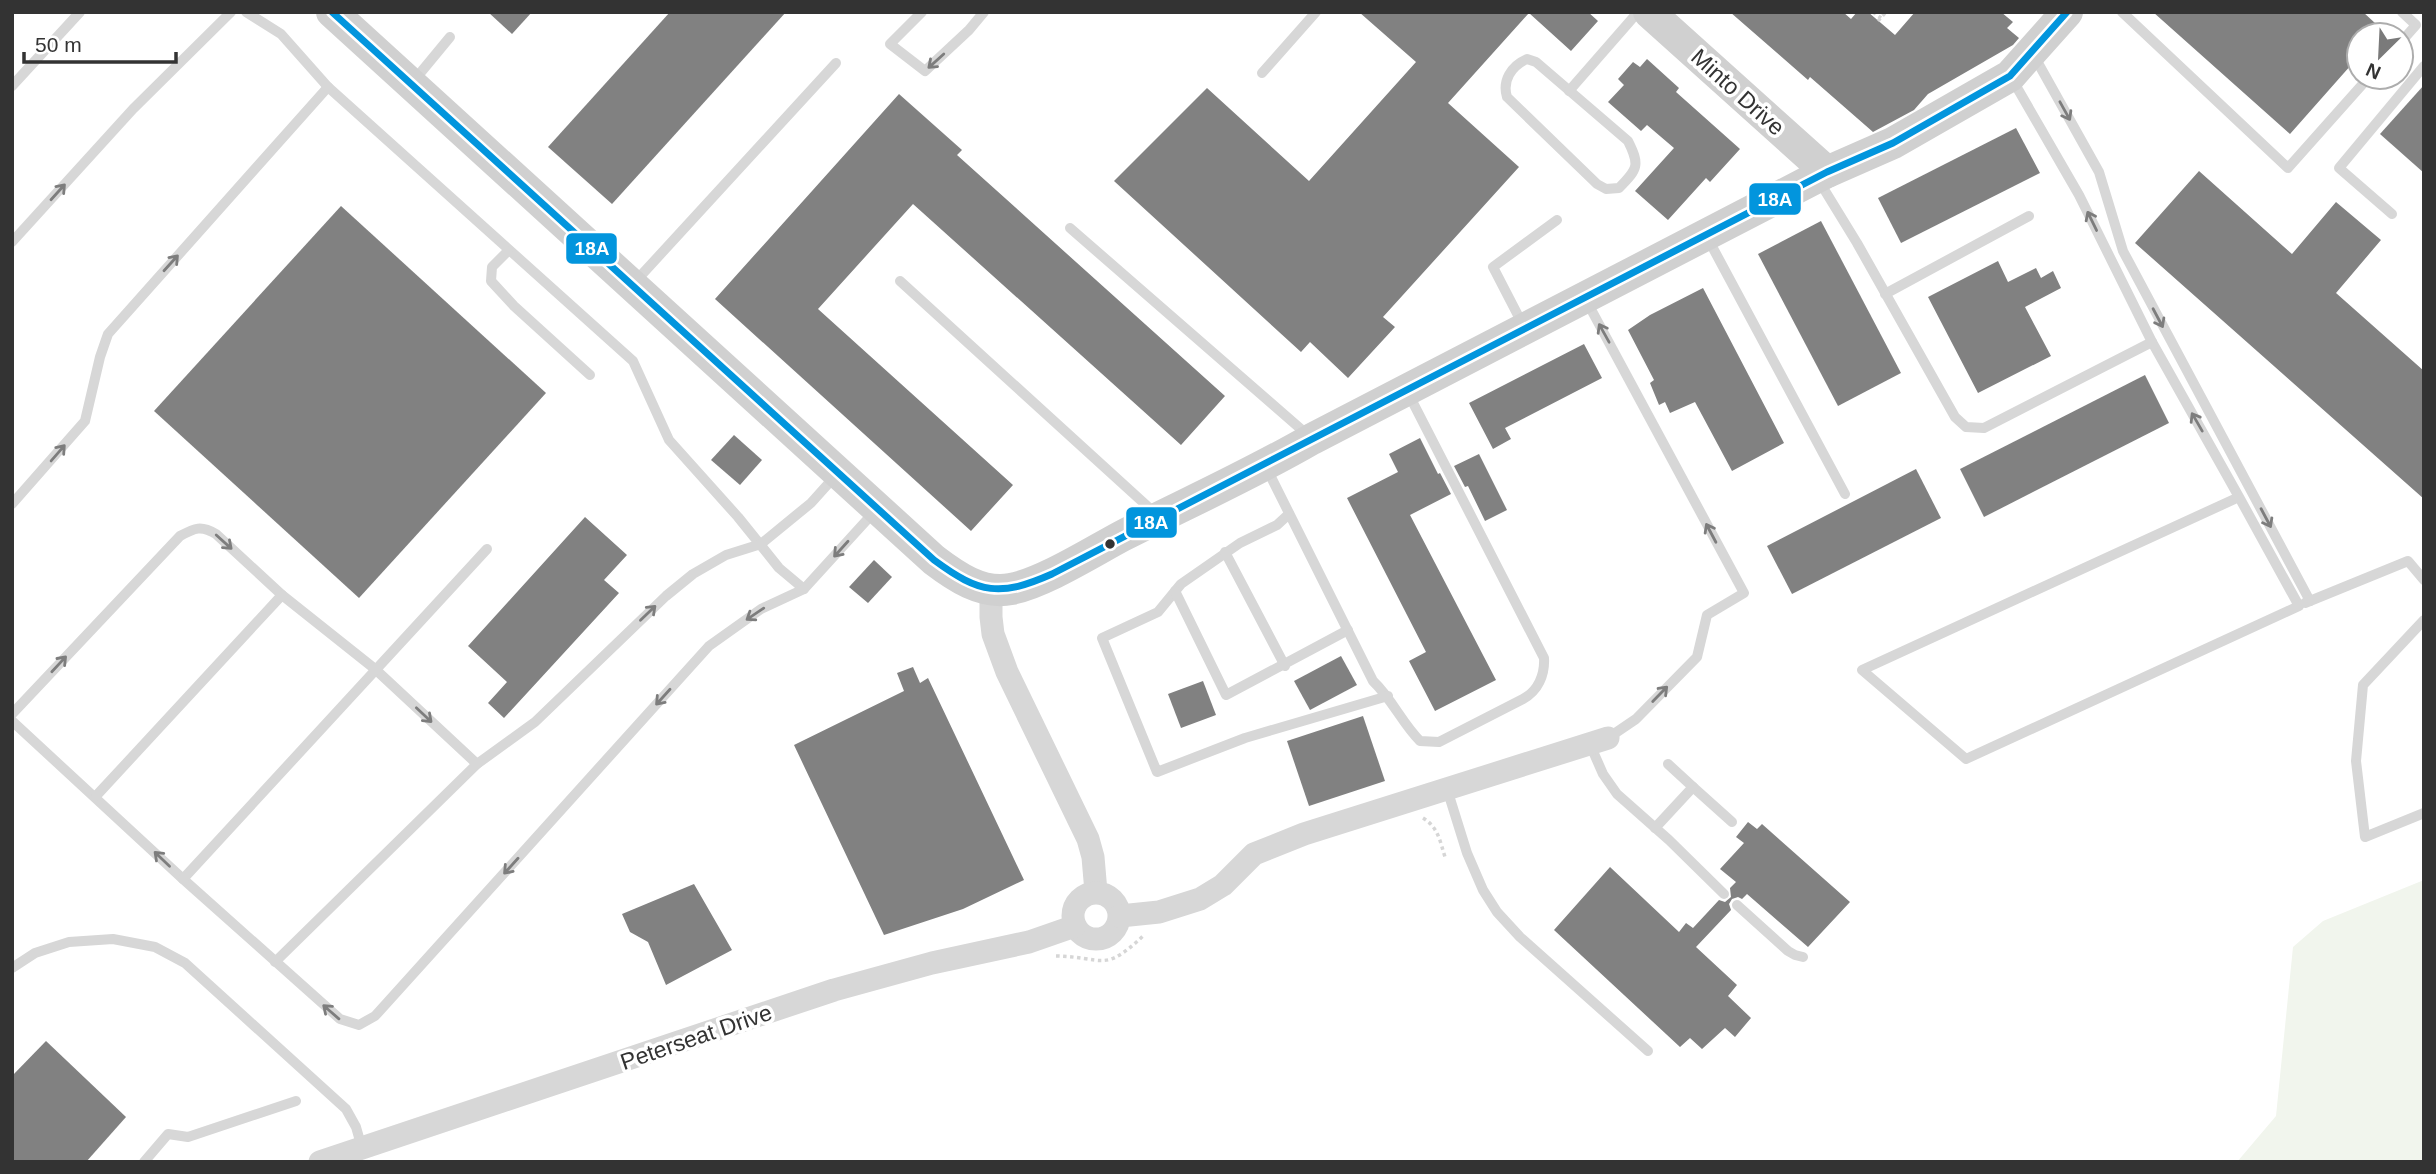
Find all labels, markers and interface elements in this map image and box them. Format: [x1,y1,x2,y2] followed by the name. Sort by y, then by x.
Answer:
[24,21,177,65] scale bar
[2345,21,2415,91] north arrow
[35,33,82,56] text: 50 m
[1686,43,1790,141] street label: Minto Drive
[927,53,945,69] one-way arrow
[2363,59,2384,83] text: N
[2058,101,2072,121] one-way arrow
[1748,182,1802,216] line badge: 18A
[50,183,66,201] one-way arrow
[1758,189,1793,210] text: 18A
[2084,211,2098,231] one-way arrow
[565,232,618,265] line badge: 18A
[575,238,610,259] text: 18A
[163,255,180,272] one-way arrow
[2152,307,2166,327] one-way arrow
[1597,323,1611,343] one-way arrow
[2190,412,2203,433] one-way arrow
[50,444,66,462] one-way arrow
[1125,506,1178,539] line badge: 18A
[2259,508,2273,528] one-way arrow
[1134,512,1169,533] text: 18A
[1704,523,1718,544] one-way arrow
[215,534,233,550] one-way arrow
[1103,537,1117,551] unlabelled marker
[832,540,849,557] one-way arrow
[640,604,657,621] one-way arrow
[745,607,765,621] one-way arrow
[51,655,67,673] one-way arrow
[1651,686,1668,703] one-way arrow
[655,688,671,706] one-way arrow
[415,707,432,724] one-way arrow
[154,851,171,868] one-way arrow
[502,857,519,874] one-way arrow
[617,999,775,1075] street label: Peterseat Drive
[323,1003,340,1020] one-way arrow

